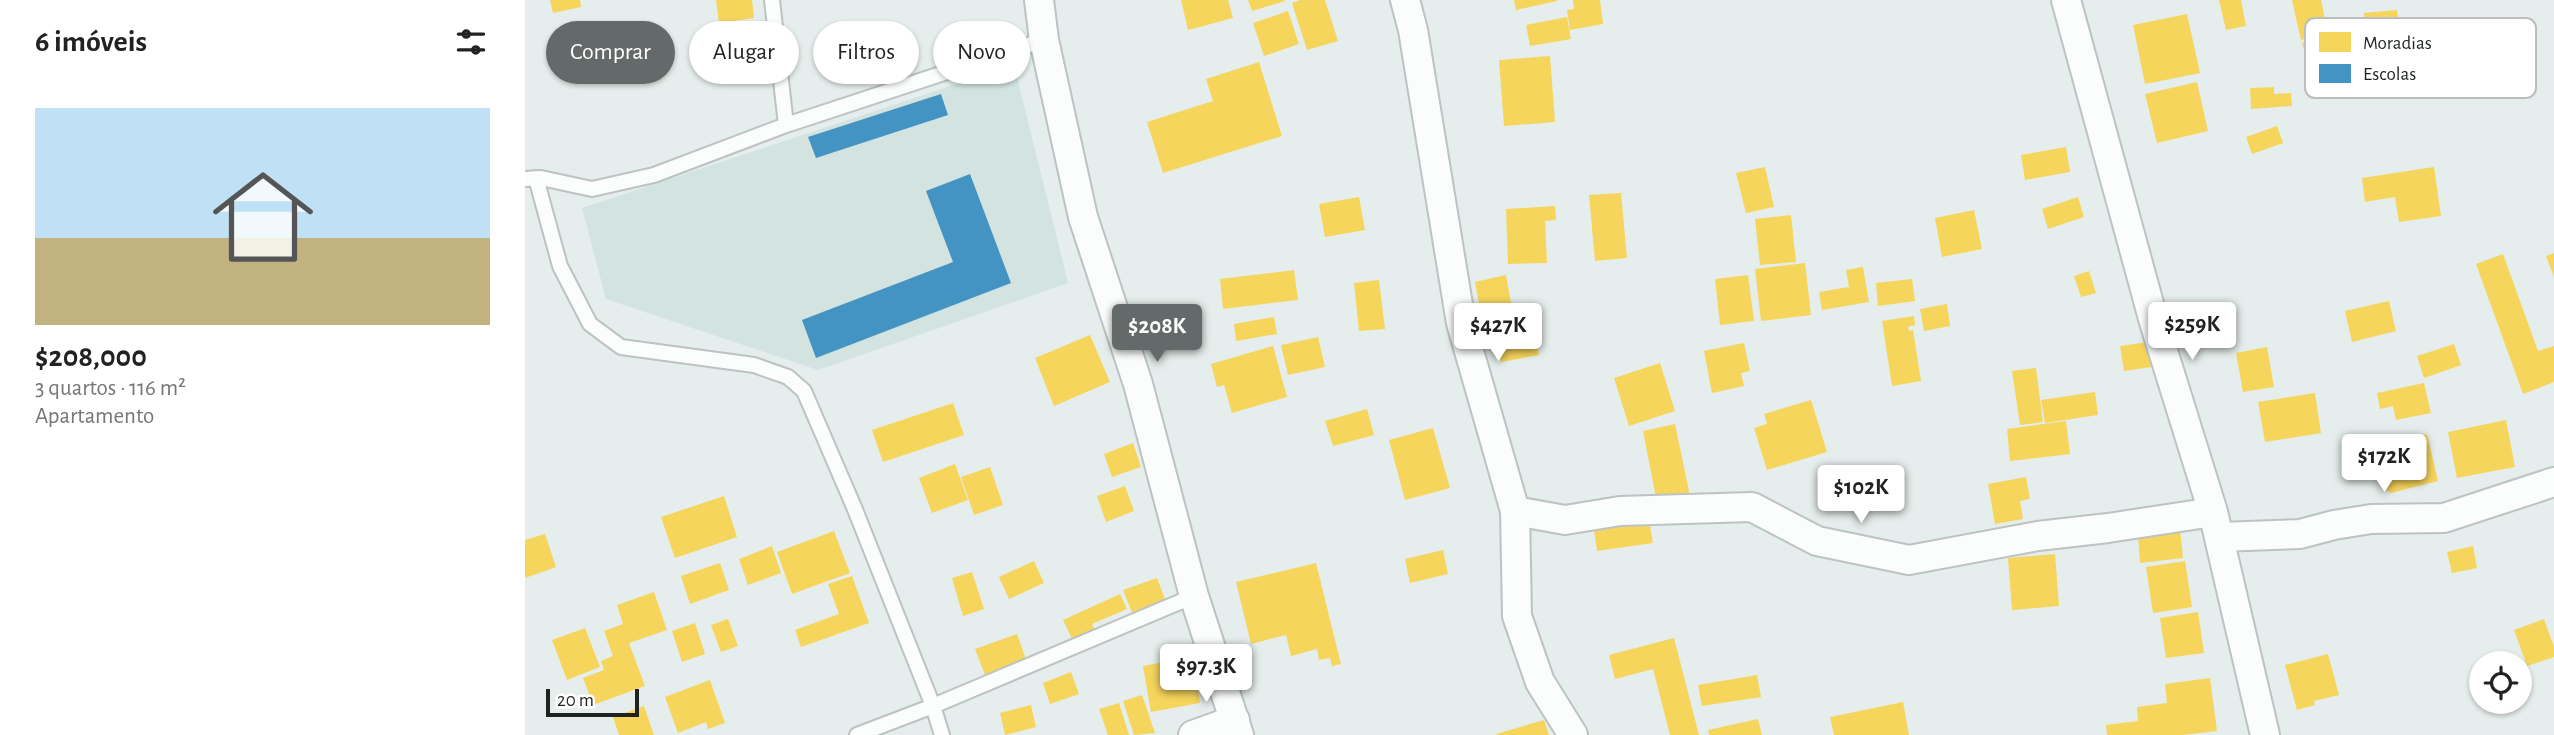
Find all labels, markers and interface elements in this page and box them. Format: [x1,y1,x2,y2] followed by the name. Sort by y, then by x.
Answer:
[2305,18,2536,98] legend
[546,21,675,84] chip: Comprar
[689,21,799,84] chip: Alugar
[813,21,919,84] chip: Filtros
[933,21,1030,84] chip: Novo
[452,23,490,61] icon: filters
[35,27,147,57] text: 6 imóveis
[2363,34,2432,53] text: Moradias
[2363,65,2416,84] text: Escolas
[200,154,326,280] icon: home
[2143,302,2241,362] pin: $259K
[1108,304,1206,364] pin: $208K
[1449,304,1547,363] pin: $427K
[2164,313,2220,336] text: $259K
[1470,314,1526,337] text: $427K
[1128,315,1186,338] text: $208K
[35,342,147,372] text: $208,000
[35,377,186,400] text: 3 quartos · 116 m²
[35,405,154,428] text: Apartamento
[2335,434,2433,494] pin: $172K
[2358,445,2410,468] text: $172K
[1812,466,1910,525] pin: $102K
[1834,476,1888,499] text: $102K
[1149,644,1263,704] pin: $97.3K
[2469,651,2532,714] map controls
[2469,651,2532,714] button: locate
[1176,655,1236,678] text: $97.3K
[546,686,639,718] scale bar
[557,691,594,710] text: 20 m

